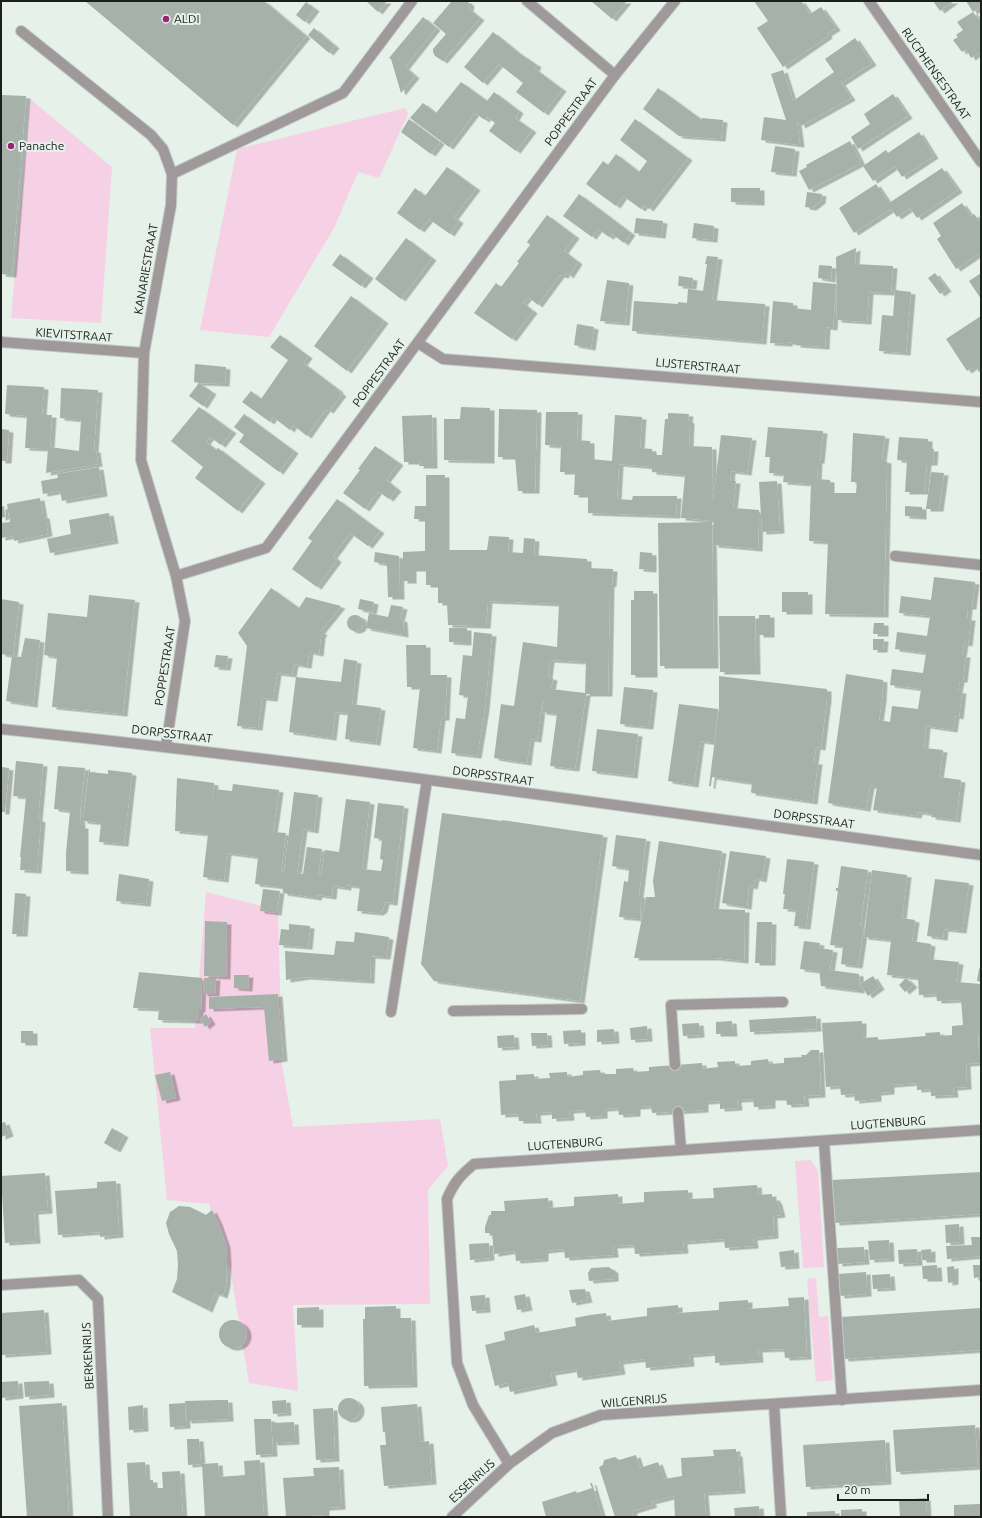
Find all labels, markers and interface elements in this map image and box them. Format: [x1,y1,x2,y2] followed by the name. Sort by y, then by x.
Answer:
[174,12,199,25] place label: ALDI
[161,14,171,24] marker: ALDI
[900,25,973,123] street label: RUCPHENSESTRAAT
[542,75,600,148] street label: POPPESTRAAT
[19,139,64,152] place label: Panache
[6,141,16,151] marker: Panache
[131,222,160,315] street label: KANARIESTRAAT
[35,325,113,344] street label: KIEVITSTRAAT
[350,336,408,409] street label: POPPESTRAAT
[655,355,741,376] street label: LIJSTERSTRAAT
[152,625,177,707] street label: POPPESTRAAT
[131,722,214,745] street label: DORPSSTRAAT
[452,763,535,788] street label: DORPSSTRAAT
[773,806,856,831] street label: DORPSSTRAAT
[850,1113,926,1132] street label: LUGTENBURG
[527,1134,603,1153] street label: LUGTENBURG
[79,1322,96,1390] street label: BERKENRIJS
[601,1391,667,1410] street label: WILGENRIJS
[446,1456,497,1505] street label: ESSENRIJS
[838,1476,928,1502] scale bar
[844,1483,871,1496] text: 20 m

